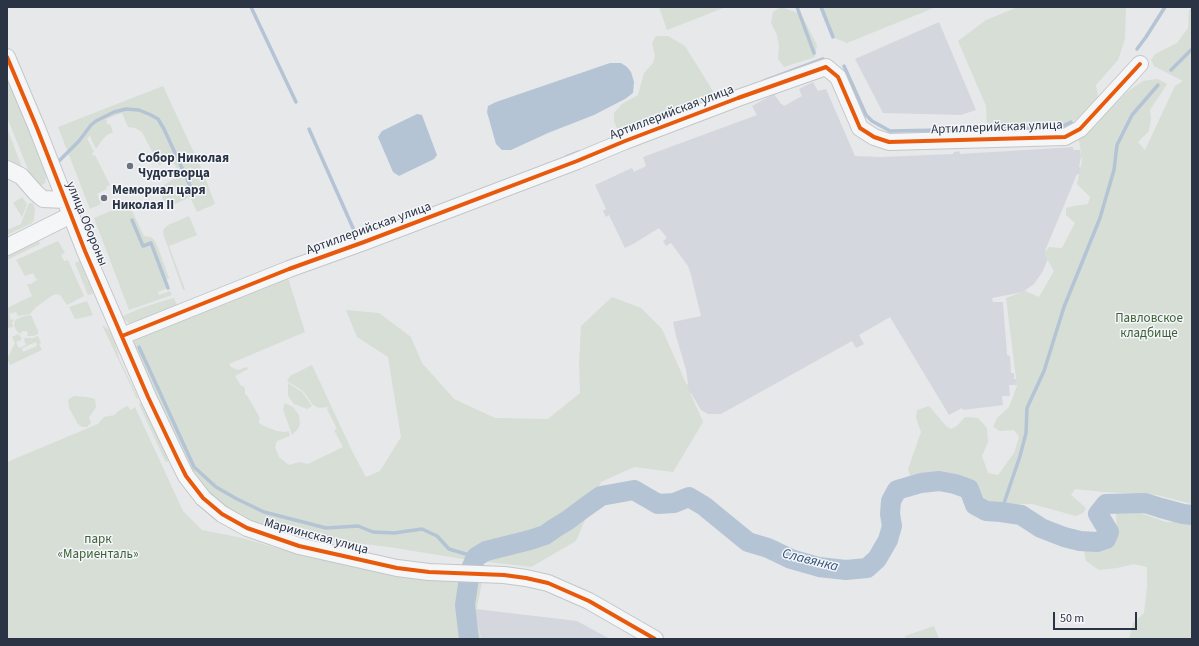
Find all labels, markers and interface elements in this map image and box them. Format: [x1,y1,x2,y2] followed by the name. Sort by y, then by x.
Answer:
[608,82,736,144] street label: Артиллерийская улица
[931,118,1063,138] street label: Артиллерийская улица
[138,151,229,182] place label: Собор Николая Чудотворца
[125,161,135,171] marker: Собор Николая Чудотворца
[62,179,110,269] street label: улица Обороны
[112,183,205,214] place label: Мемориал царя Николая II
[99,193,109,203] marker: Мемориал царя Николая II
[304,199,434,259] street label: Артиллерийская улица
[1115,311,1183,342] park label: Павловское кладбище
[262,516,370,558] street label: Мариинская улица
[57,532,139,563] park label: парк «Мариенталь»
[780,546,840,576] water label: Славянка
[1055,604,1139,630] scale bar
[1060,610,1084,627] text: 50 m

